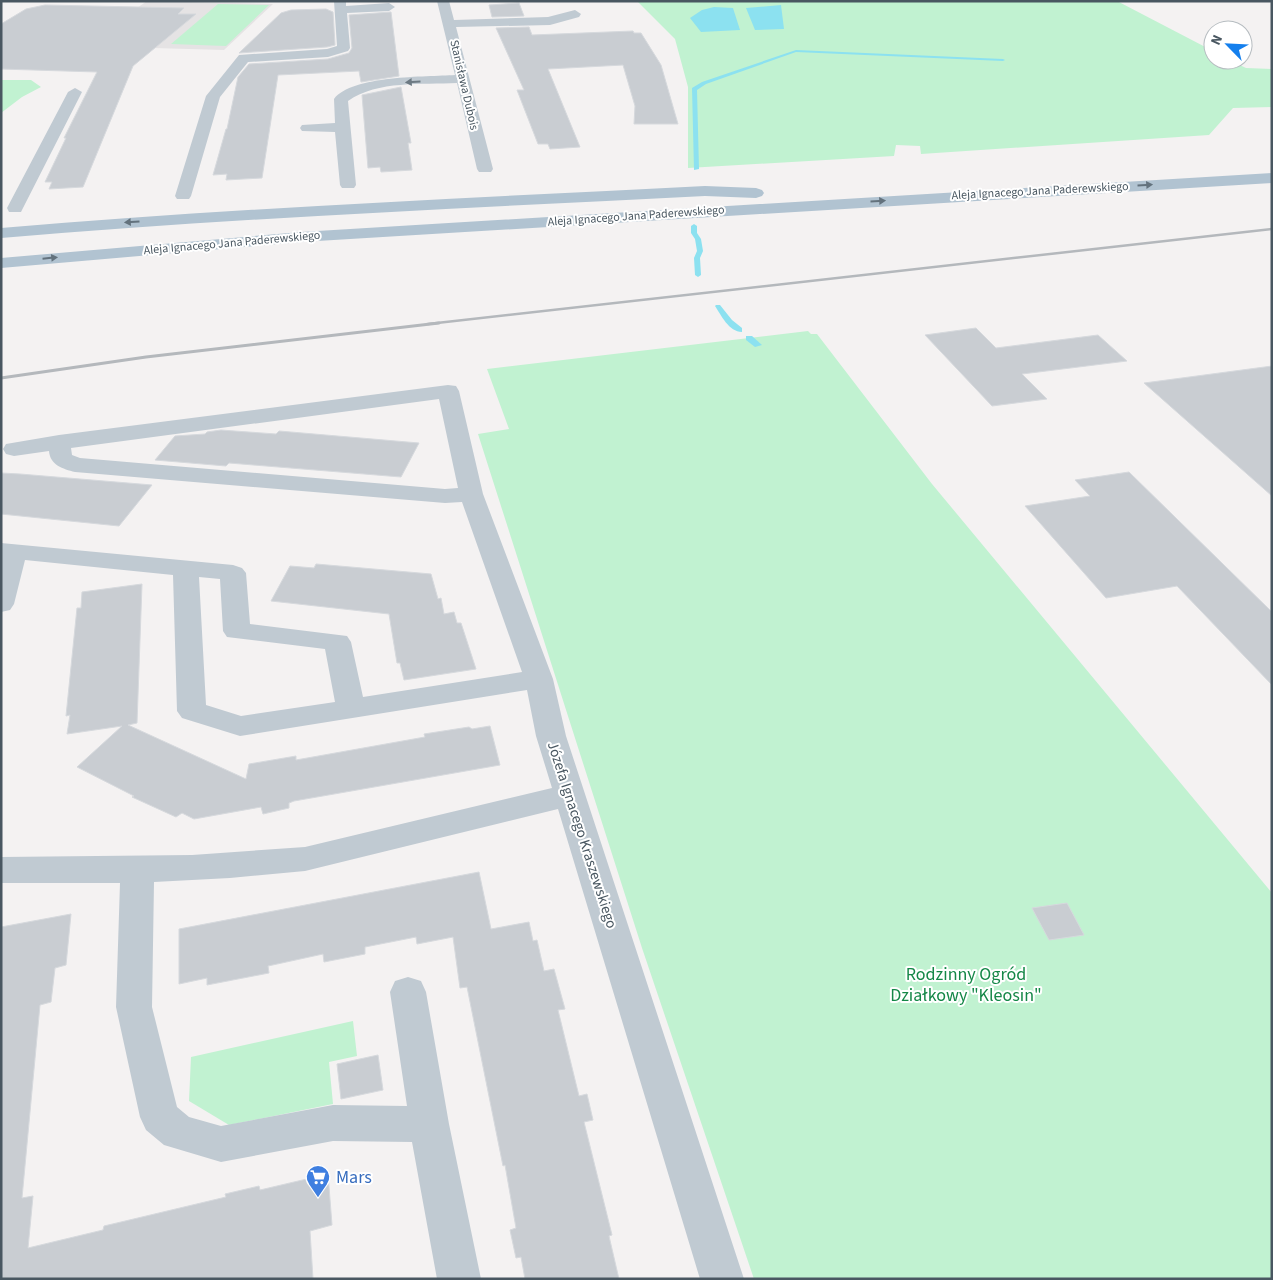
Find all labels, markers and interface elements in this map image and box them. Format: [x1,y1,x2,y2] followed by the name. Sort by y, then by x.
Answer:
[1203,20,1253,70] north arrow
[1206,32,1228,48] text: N
[445,38,483,132] street label: Stanisława Dubois
[405,79,421,87] one-way arrow
[951,178,1129,204] street label: Aleja Ignacego Jana Paderewskiego
[1138,180,1154,188] one-way arrow
[871,196,887,204] one-way arrow
[547,201,725,231] street label: Aleja Ignacego Jana Paderewskiego
[124,219,140,227] one-way arrow
[143,227,321,259] street label: Aleja Ignacego Jana Paderewskiego
[42,254,58,262] one-way arrow
[542,739,622,931] street label: Józefa Ignacego Kraszewskiego
[890,962,1042,1008] park label: Rodzinny Ogród Działkowy "Kleosin"
[305,1164,331,1198] supermarket icon: Mars
[336,1165,372,1190] place label: Mars

